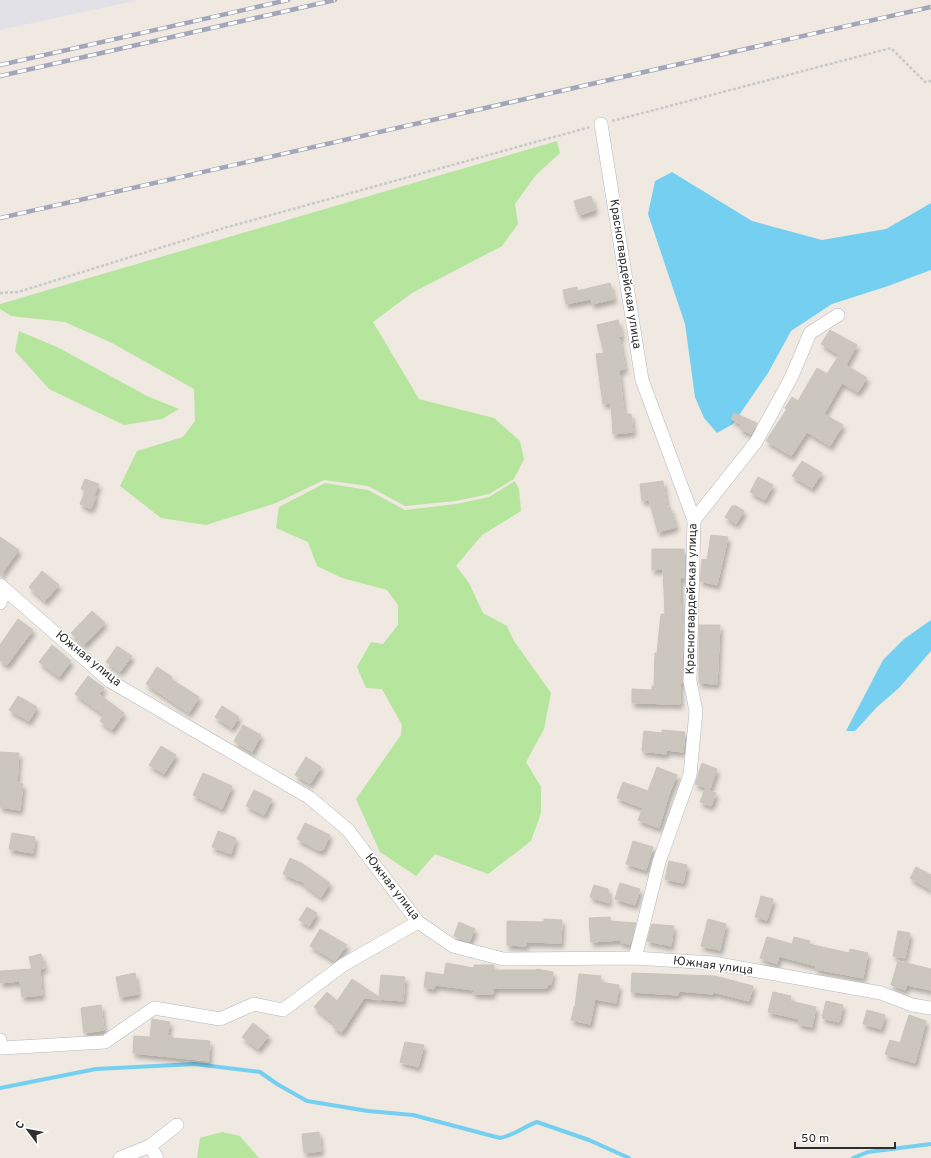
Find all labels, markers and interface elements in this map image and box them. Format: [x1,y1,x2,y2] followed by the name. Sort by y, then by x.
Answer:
[605,198,645,350] street label: Красногвардейская улица
[683,523,701,675] street label: Красногвардейская улица
[52,628,124,690] street label: Южная улица
[361,850,423,924] street label: Южная улица
[672,953,754,979] street label: Южная улица
[8,1110,48,1150] north arrow
[13,1119,28,1132] text: С
[795,1124,895,1150] scale bar
[801,1131,829,1147] text: 50 m

